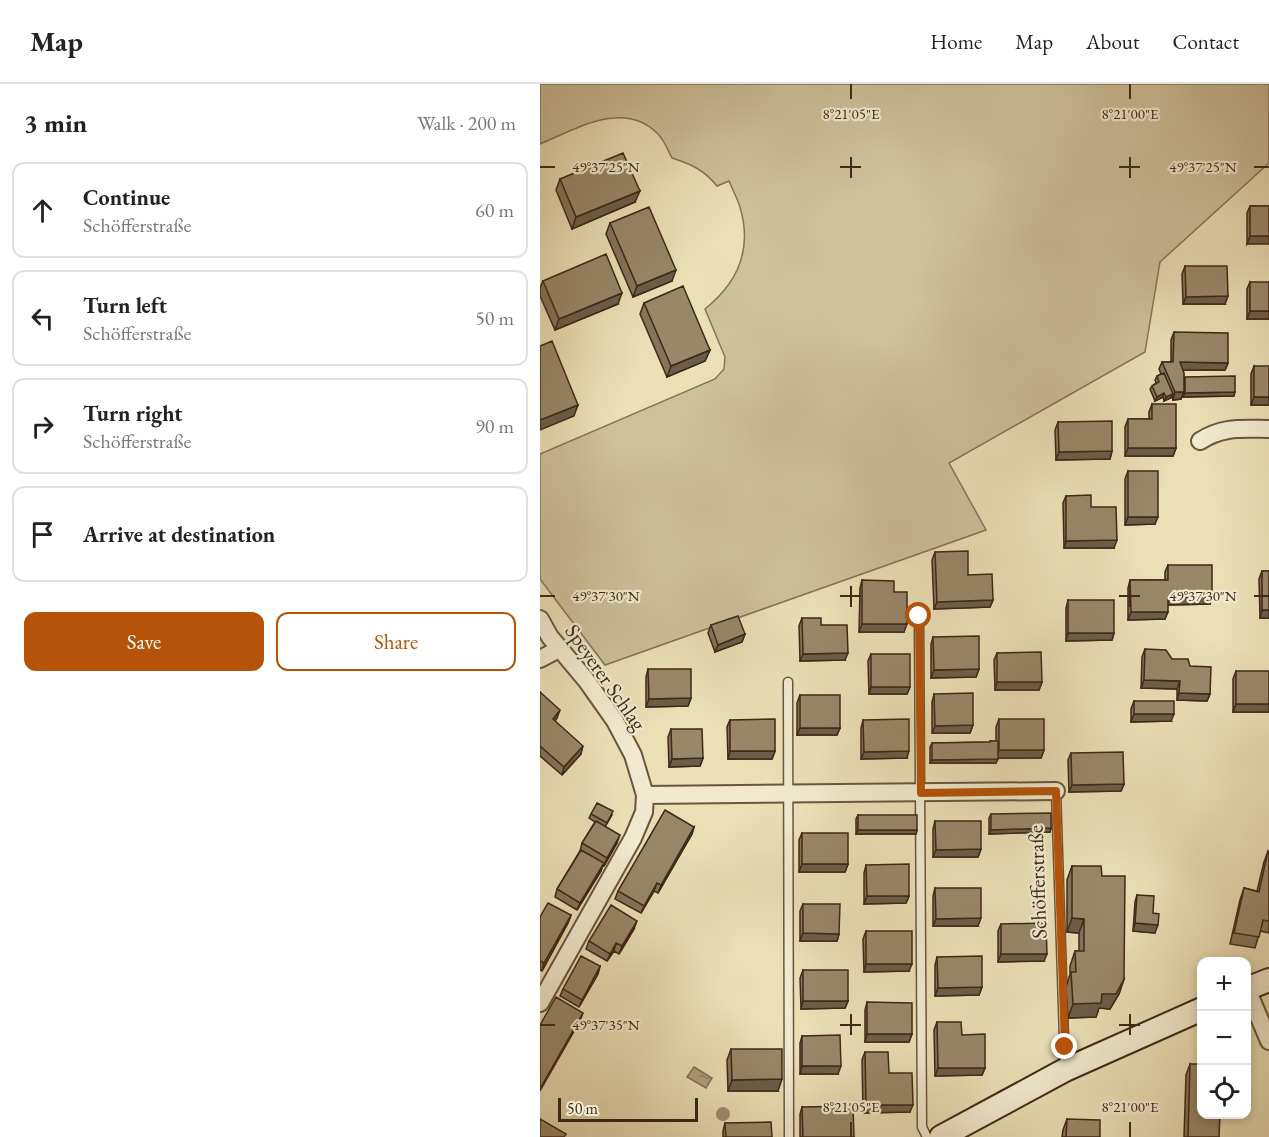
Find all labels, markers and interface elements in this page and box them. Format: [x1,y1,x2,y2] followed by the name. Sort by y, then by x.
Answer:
[30,23,83,59] text: Map
[930,28,982,55] text: Home
[1015,28,1053,55] text: Map
[1086,28,1139,55] text: About
[1172,28,1239,55] text: Contact
[823,104,880,123] text: 8°21'05"E
[1102,104,1159,123] text: 8°21'00"E
[24,106,87,140] text: 3 min
[417,110,516,136] text: Walk · 200 m
[572,157,640,176] text: 49°37'25"N
[1169,157,1237,176] text: 49°37'25"N
[83,183,170,212] text: Continue
[26,194,59,227] icon: ahead
[475,197,514,223] text: 60 m
[83,212,191,238] text: Schöfferstraße
[83,291,167,320] text: Turn left
[26,302,59,335] icon: left
[475,305,514,331] text: 50 m
[83,320,191,346] text: Schöfferstraße
[83,399,182,428] text: Turn right
[26,410,59,443] icon: right
[475,413,514,439] text: 90 m
[83,428,191,454] text: Schöfferstraße
[26,518,59,551] icon: arrive
[83,520,275,549] text: Arrive at destination
[572,586,640,605] text: 49°37'30"N
[1169,586,1237,605] text: 49°37'30"N
[905,602,931,628] route start
[24,612,264,671] button: Save
[276,612,516,671] button: Share
[559,619,653,736] street label: Speyerer Schlag
[1022,825,1052,939] street label: Schöfferstraße
[1197,957,1251,1119] map controls
[1197,957,1251,1011] button: +
[1197,1011,1251,1065] button: −
[572,1015,640,1034] text: 49°37'35"N
[1051,1033,1077,1059] route end
[1197,1065,1251,1119] button: locate
[558,1095,698,1122] scale bar
[823,1097,880,1116] text: 8°21'05"E
[1102,1097,1159,1116] text: 8°21'00"E
[567,1098,598,1119] text: 50 m

